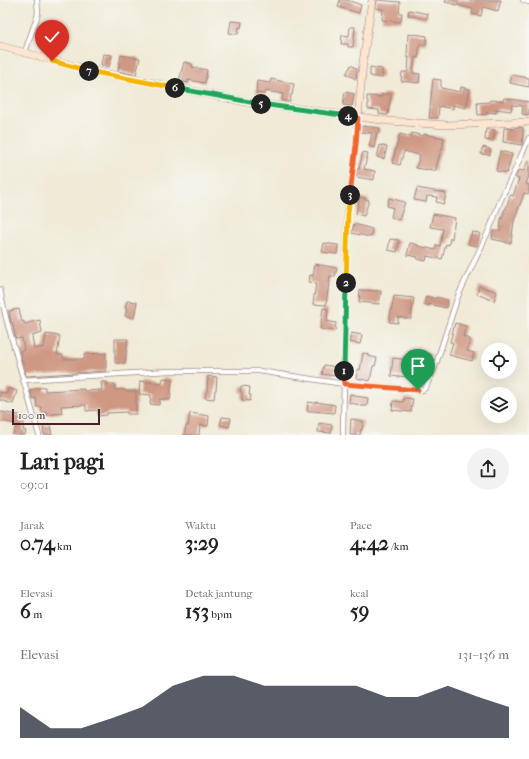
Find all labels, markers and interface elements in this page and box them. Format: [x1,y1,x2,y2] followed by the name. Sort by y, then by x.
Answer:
[35,20,69,61] pin
[41,26,63,48] icon: check
[79,61,99,81] pin: 7
[86,64,92,77] text: 7
[165,78,185,98] pin: 6
[172,81,178,94] text: 6
[251,94,271,114] pin: 5
[259,97,263,110] text: 5
[338,106,358,126] pin: 4
[345,109,351,122] text: 4
[340,185,360,205] pin: 3
[348,188,352,201] text: 3
[336,273,356,293] pin: 2
[343,276,349,289] text: 2
[481,343,517,423] map controls
[481,343,517,379] button: locate
[401,349,435,390] pin
[407,355,429,377] icon: arrive
[334,361,354,381] pin: 1
[342,364,346,377] text: 1
[481,387,517,423] button: layers
[12,407,100,426] scale bar
[18,409,46,422] text: 100 m
[467,448,509,490] button: share
[20,449,105,475] text: Lari pagi
[20,477,49,492] text: 09:01
[20,519,44,532] text: Jarak
[185,519,216,532] text: Waktu
[350,519,372,532] text: Pace
[20,532,55,555] text: 0.74
[185,532,219,555] text: 3:29
[350,532,389,555] text: 4:42
[55,540,72,553] text: km
[389,540,409,553] text: /km
[20,587,53,600] text: Elevasi
[185,587,253,600] text: Detak jantung
[350,587,369,600] text: kcal
[20,600,31,623] text: 6
[185,600,209,623] text: 153
[350,600,369,623] text: 59
[31,608,42,621] text: m
[209,608,232,621] text: bpm
[20,647,59,662] text: Elevasi
[458,647,509,662] text: 131–136 m

